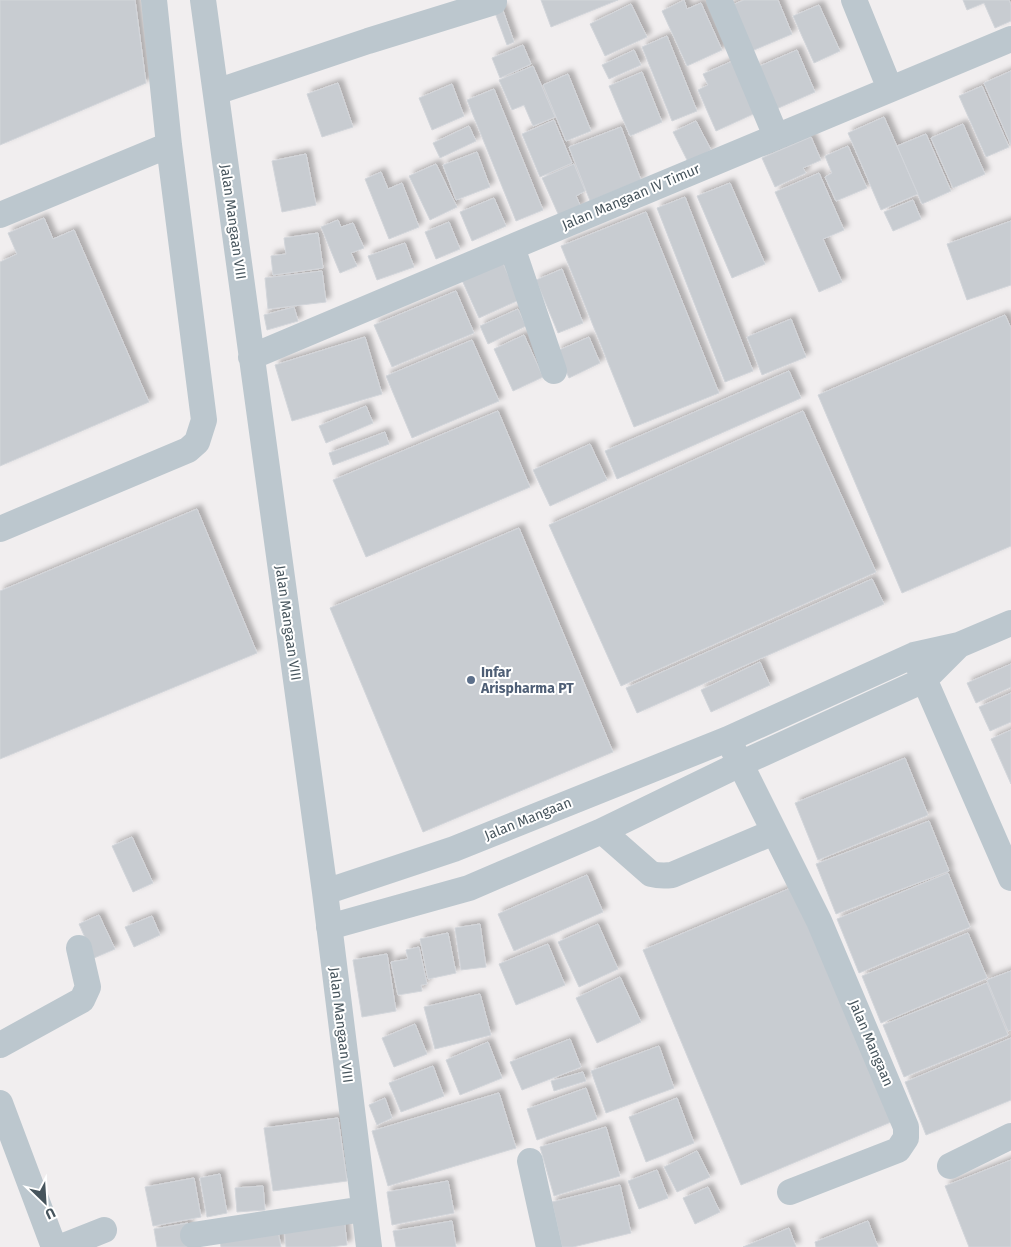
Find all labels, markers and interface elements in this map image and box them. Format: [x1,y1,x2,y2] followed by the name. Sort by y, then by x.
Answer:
[559,160,703,234] street label: Jalan Mangaan IV Timur
[216,163,250,281] street label: Jalan Mangaan VIII
[271,564,305,682] street label: Jalan Mangaan VIII
[480,664,574,697] place label: Infar Arispharma PT
[465,674,477,686] marker: Infar Arispharma PT
[482,794,574,844] street label: Jalan Mangaan
[325,966,357,1084] street label: Jalan Mangaan VIII
[845,997,897,1089] street label: Jalan Mangaan
[20,1177,70,1227] north arrow
[43,1204,58,1223] text: U

